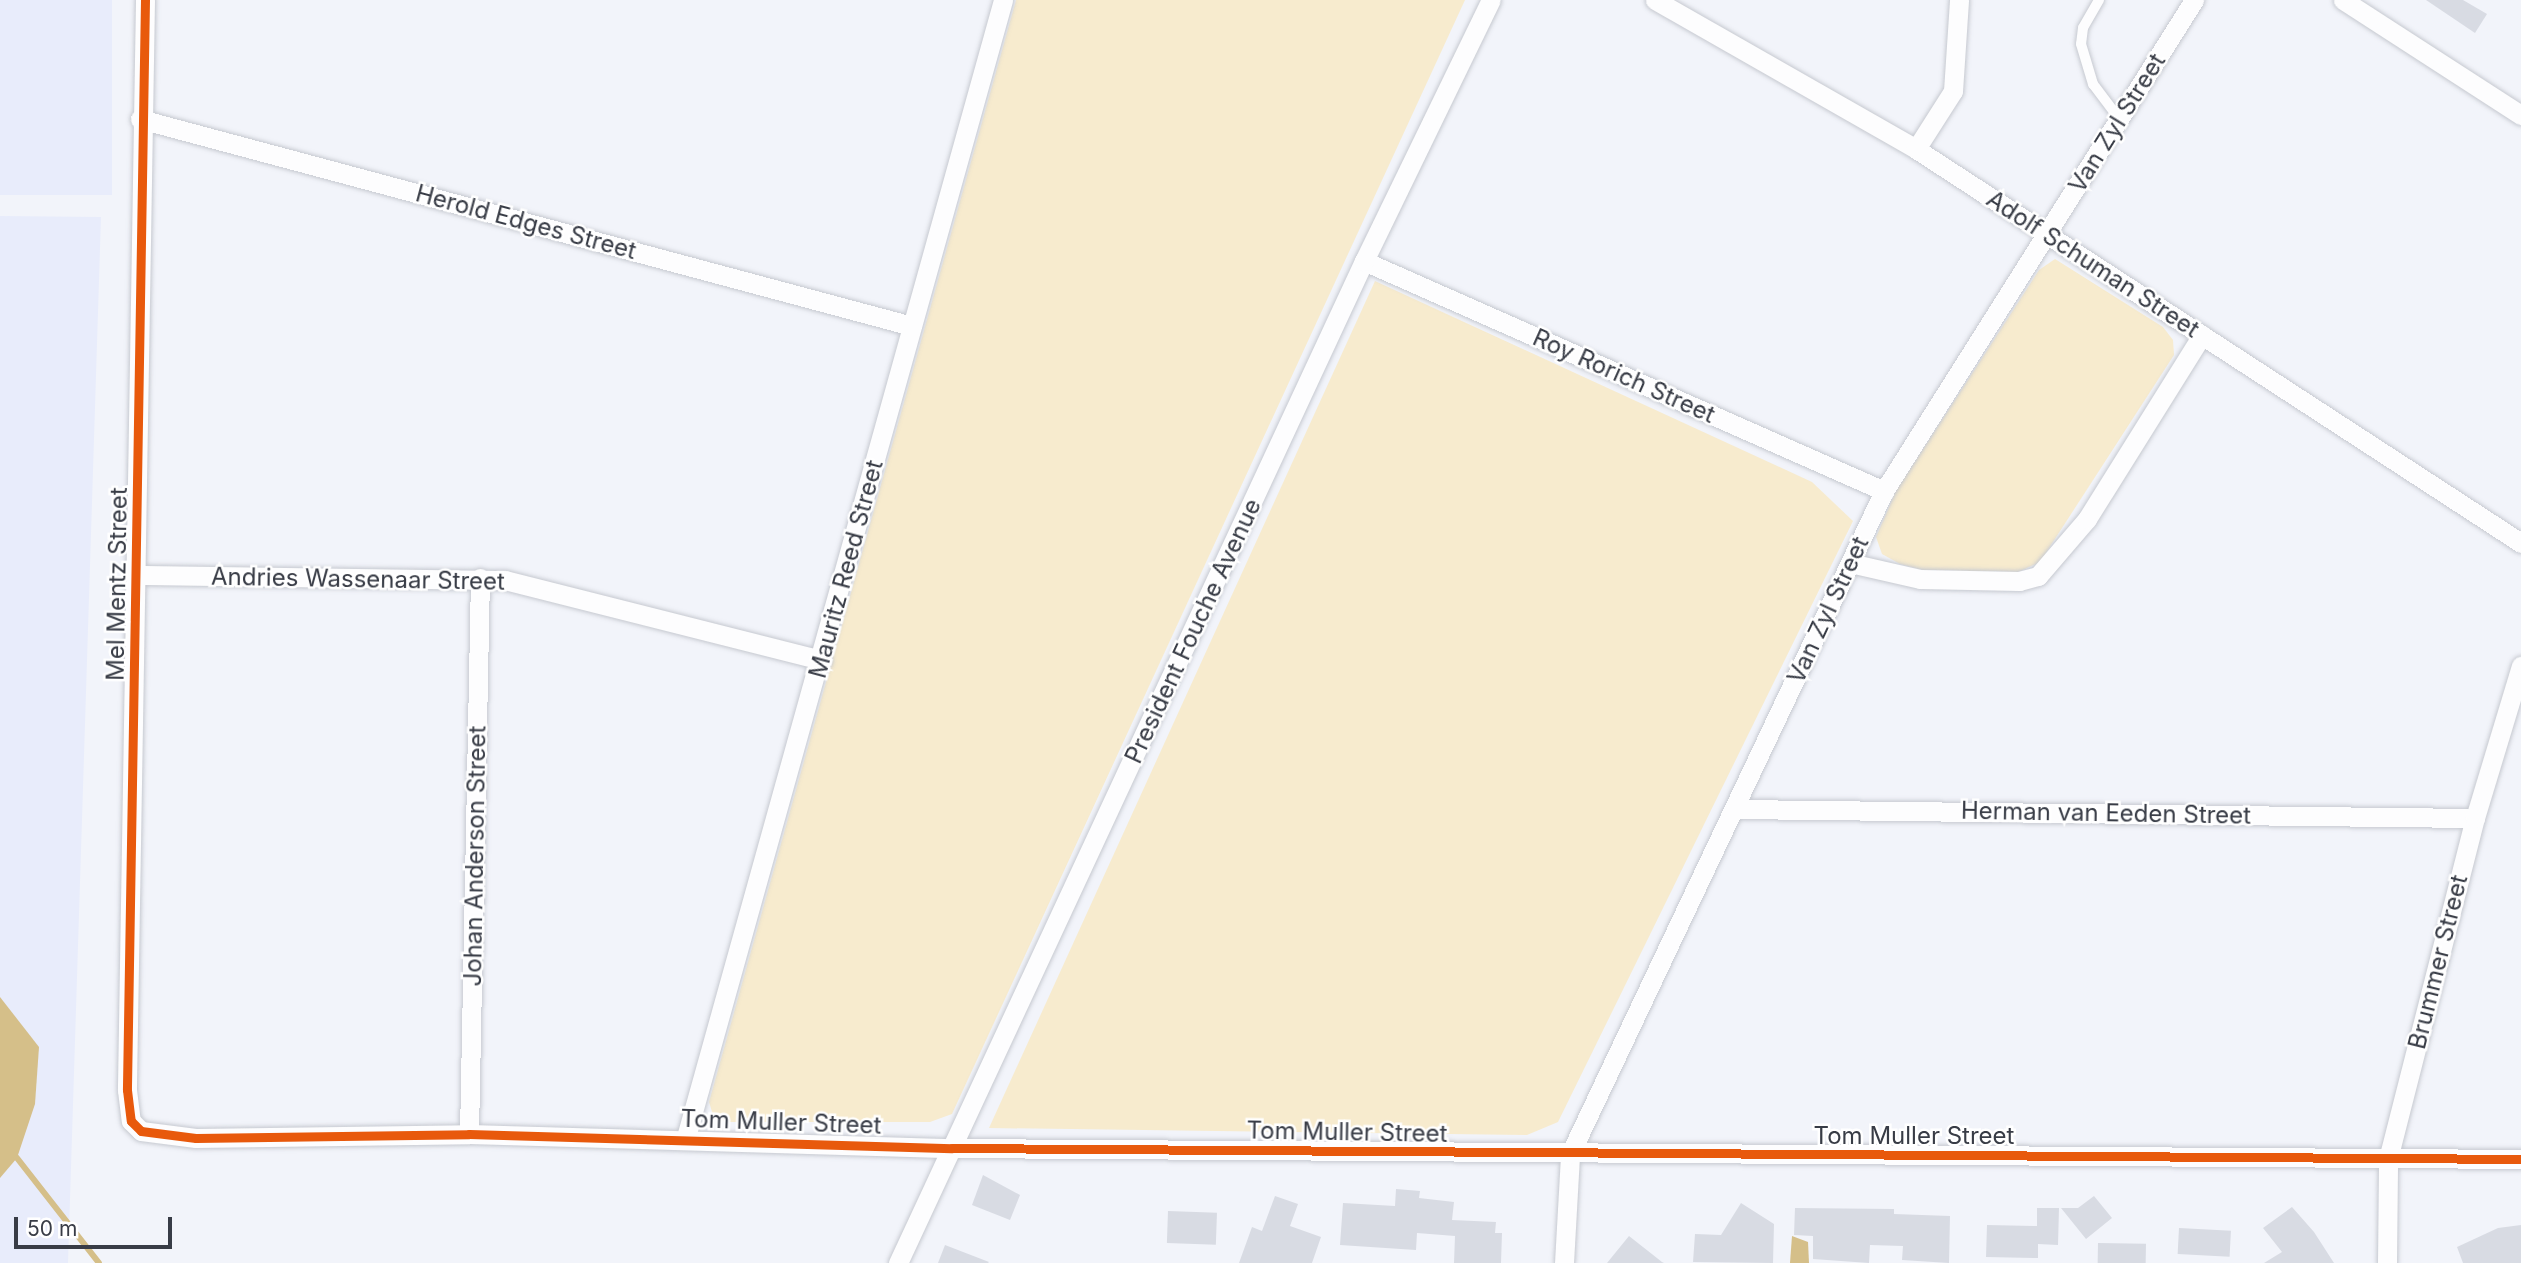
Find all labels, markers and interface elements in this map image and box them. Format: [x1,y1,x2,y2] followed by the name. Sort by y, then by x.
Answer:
[2063,48,2171,198] street label: Van Zyl Street
[413,179,639,265] street label: Herold Edges Street
[1981,184,2205,344] street label: Adolf Schuman Street
[1528,323,1720,429] street label: Roy Rorich Street
[803,457,889,681] street label: Mauritz Reed Street
[101,487,133,681] street label: Mel Mentz Street
[1119,494,1267,768] street label: President Fouche Avenue
[1781,532,1875,688] street label: Van Zyl Street
[211,562,505,596] street label: Andries Wassenaar Street
[458,725,492,987] street label: Johan Anderson Street
[1961,796,2251,830] street label: Herman van Eeden Street
[2402,872,2474,1052] street label: Brummer Street
[680,1104,882,1140] street label: Tom Muller Street
[1246,1116,1448,1148] street label: Tom Muller Street
[1814,1122,2014,1150] street label: Tom Muller Street
[18,1204,175,1248] scale bar
[27,1216,77,1241] text: 50 m

